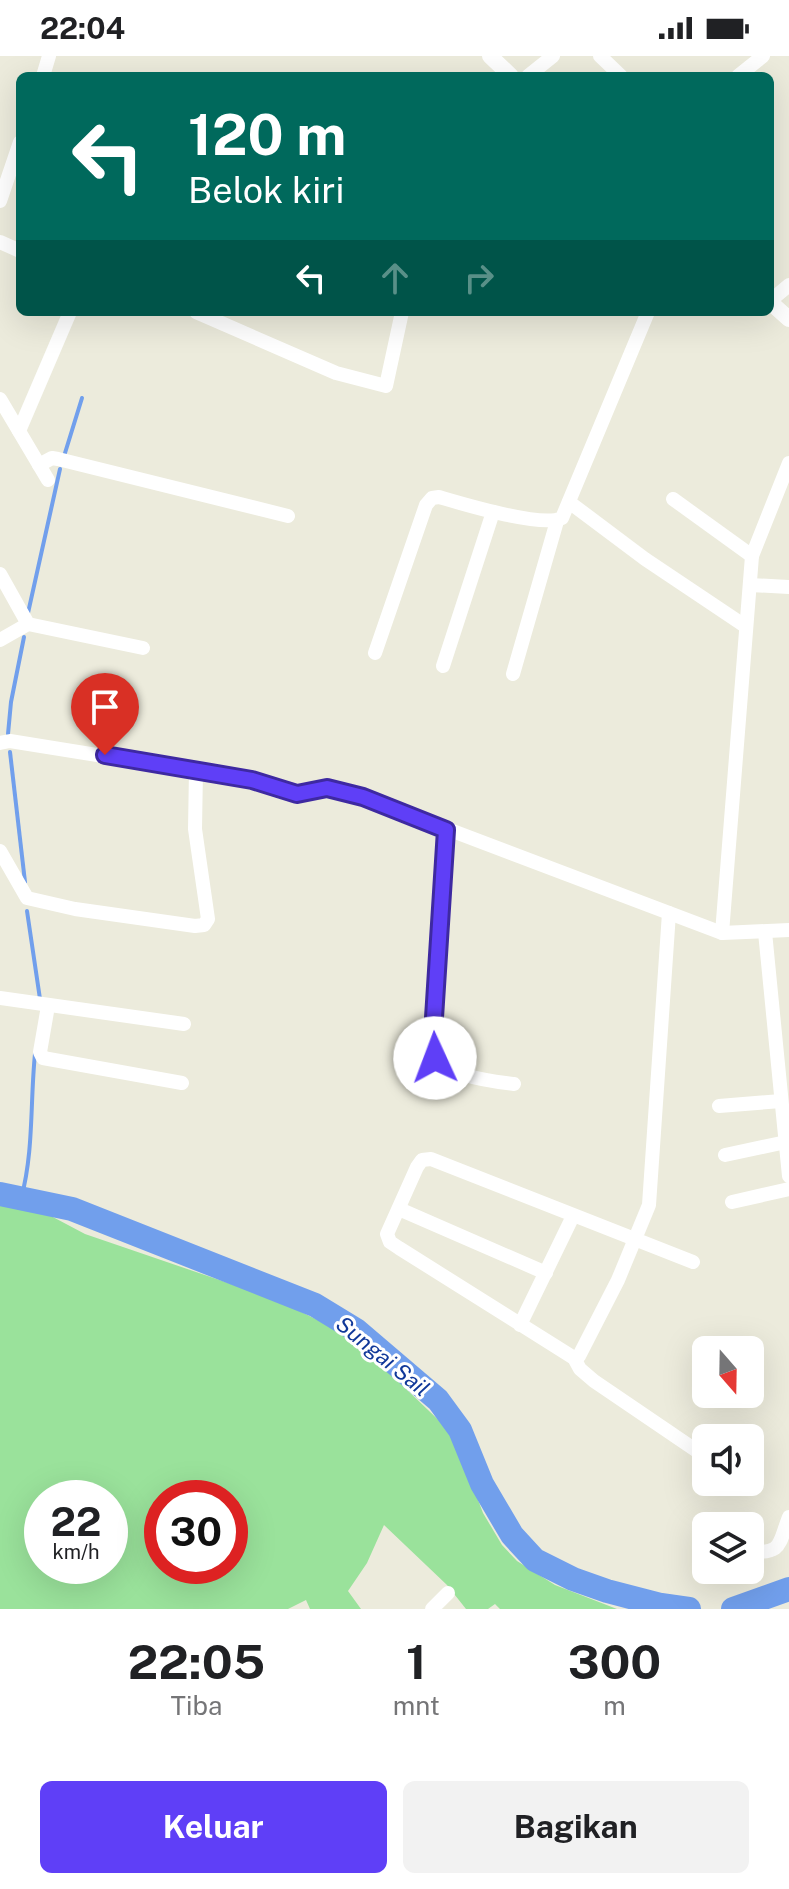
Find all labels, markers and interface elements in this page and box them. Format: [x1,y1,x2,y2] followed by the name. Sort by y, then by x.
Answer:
[40,10,125,46] text: 22:04
[188,102,346,168] text: 120 m
[56,104,160,208] icon: left
[188,169,344,211] text: Belok kiri
[289,256,333,300] icon: left
[373,256,417,300] icon: ahead
[457,256,501,300] icon: right
[71,673,139,755] pin
[83,685,127,729] icon: arrive
[393,1016,477,1100] position arrow
[331,1310,435,1402] water label: Sungai Sail
[692,1336,764,1408] north arrow
[692,1336,764,1584] map controls
[692,1424,764,1496] button: sound
[144,1480,248,1584] speed limit sign: 30
[51,1498,101,1545] text: 22
[692,1512,764,1584] button: layers
[52,1540,100,1564] text: km/h
[128,1633,265,1690] text: 22:05
[406,1633,427,1690] text: 1
[568,1633,661,1690] text: 300
[171,1690,222,1721] text: Tiba
[393,1690,440,1721] text: mnt
[603,1690,626,1721] text: m
[40,1781,387,1873] button: Keluar
[403,1781,749,1873] button: Bagikan

